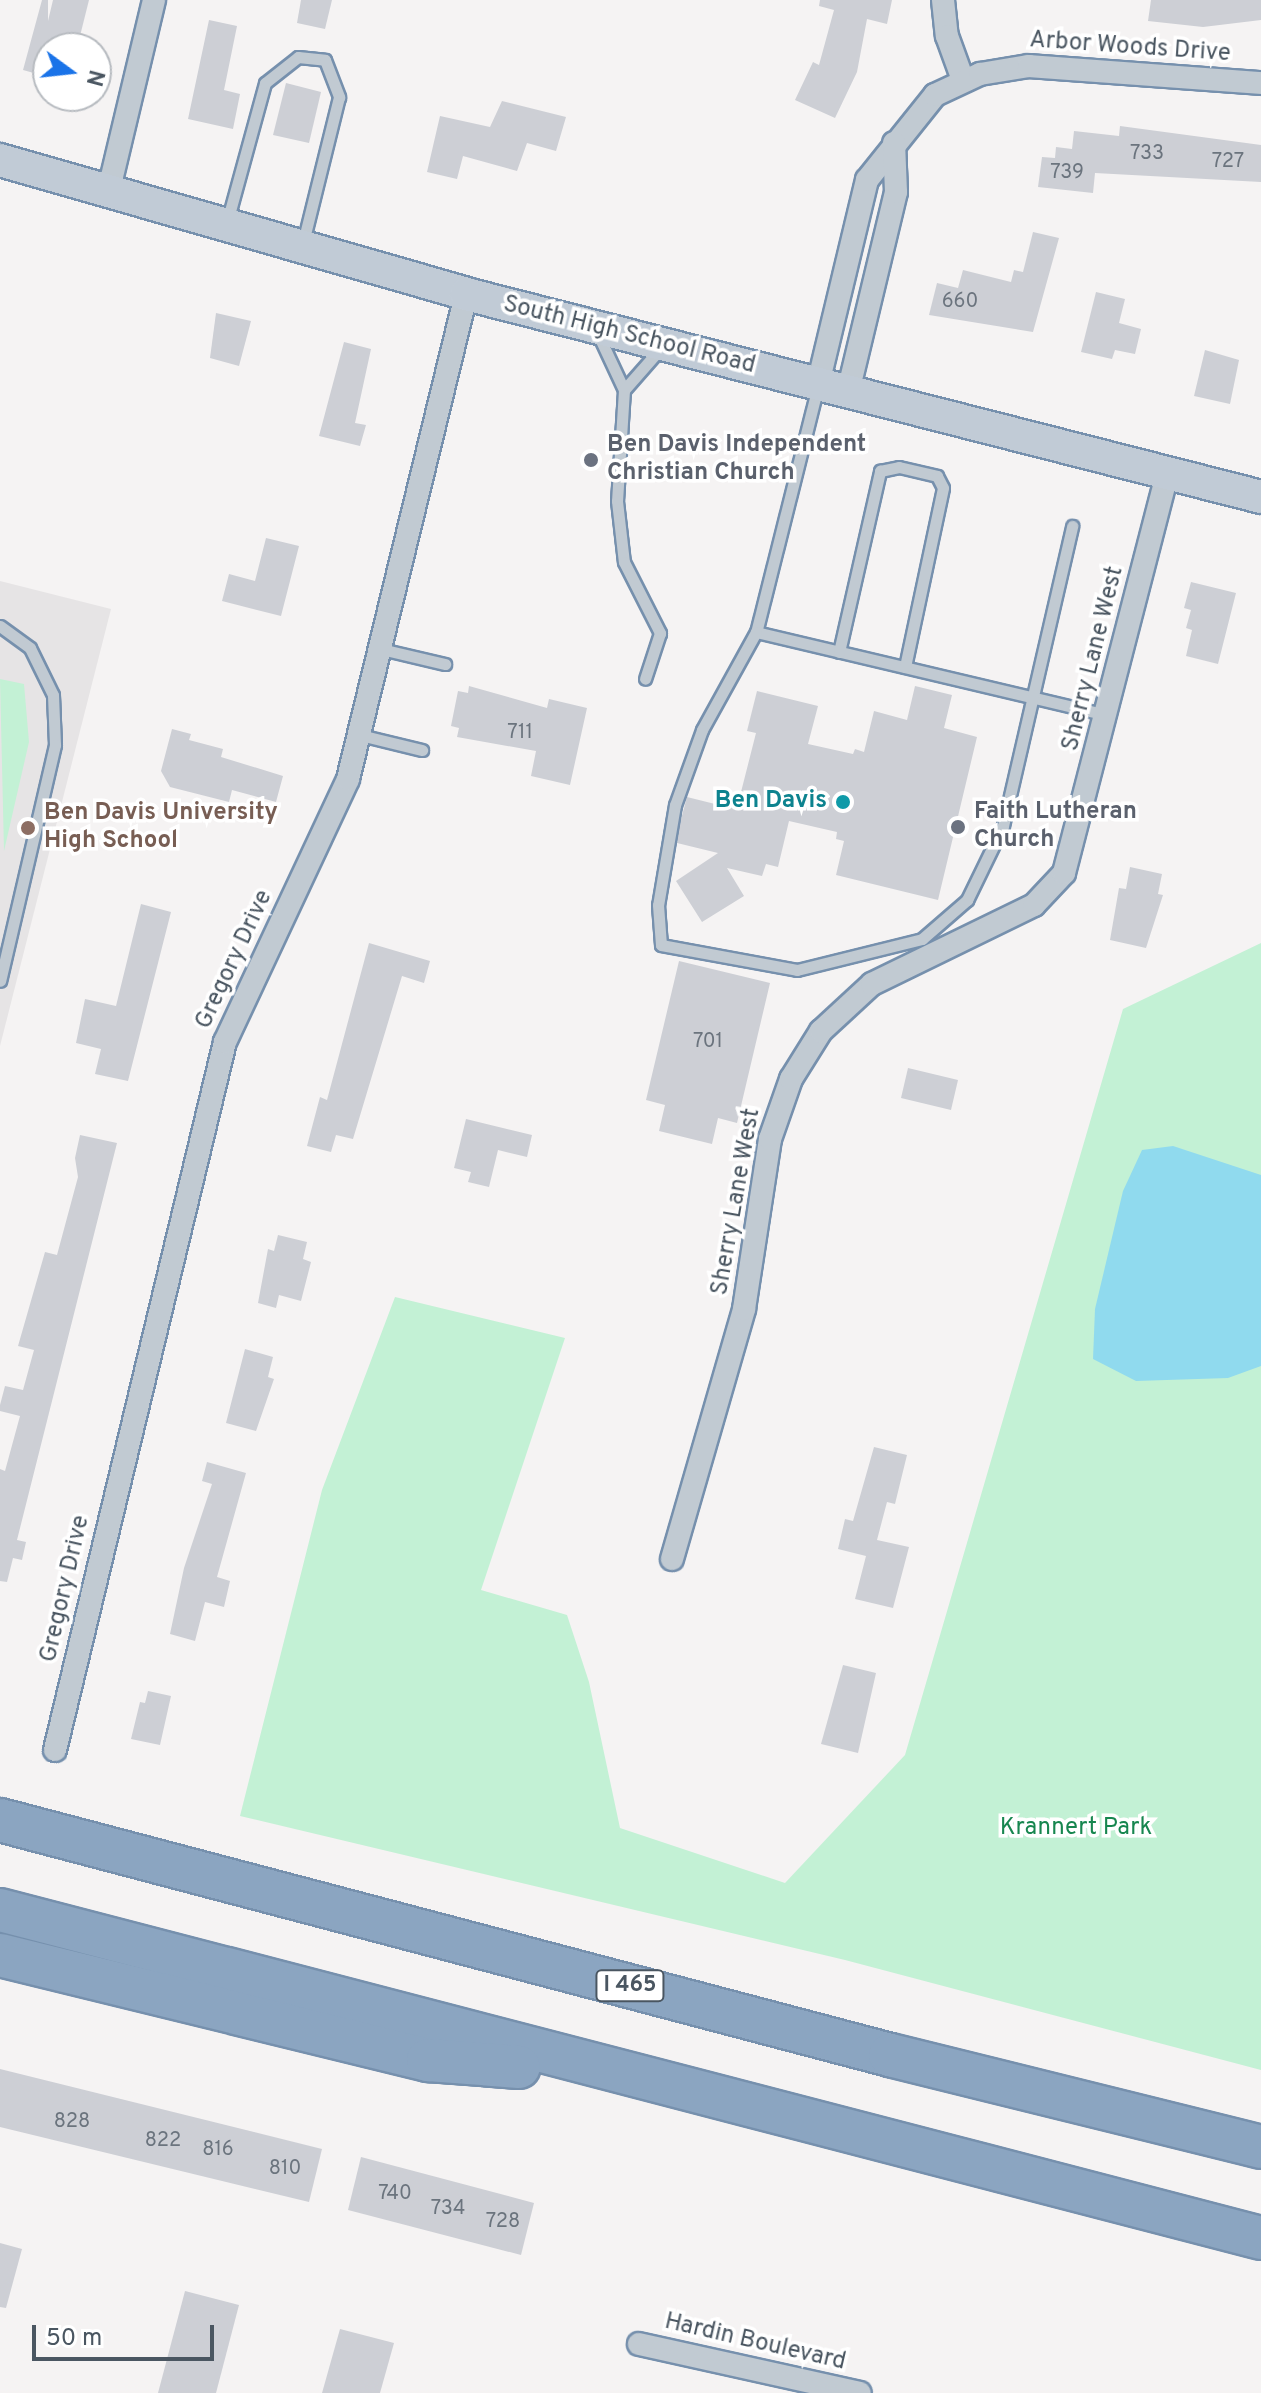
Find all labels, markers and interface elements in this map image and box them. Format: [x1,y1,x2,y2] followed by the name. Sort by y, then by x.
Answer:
[1028,27,1232,69] street label: Arbor Woods Drive
[32,32,112,112] north arrow
[79,67,109,89] text: N
[1130,142,1164,166] house number: 733
[1212,150,1244,174] house number: 727
[1050,161,1084,185] house number: 739
[942,290,978,314] house number: 660
[500,291,758,381] street label: South High School Road
[607,432,866,488] place label: Ben Davis Independent Christian Church
[582,451,600,469] marker: Ben Davis Independent Christian Church
[1057,563,1131,755] street label: Sherry Lane West
[507,721,533,745] house number: 711
[715,788,827,816] place label: Ben Davis
[834,793,852,811] marker: Ben Davis
[974,799,1137,855] place label: Faith Lutheran Church
[44,800,278,856] place label: Ben Davis University High School
[949,818,967,836] marker: Faith Lutheran Church
[19,819,37,837] marker: Ben Davis University High School
[190,886,280,1034] street label: Gregory Drive
[693,1030,723,1054] house number: 701
[706,1106,768,1298] street label: Sherry Lane West
[35,1513,97,1665] street label: Gregory Drive
[1000,1815,1152,1843] park label: Krannert Park
[594,1968,666,2004] road number: I 465
[54,2110,90,2134] house number: 828
[145,2129,181,2153] house number: 822
[202,2138,234,2162] house number: 816
[269,2157,301,2181] house number: 810
[378,2182,412,2206] house number: 740
[431,2197,465,2221] house number: 734
[486,2210,520,2234] house number: 728
[662,2308,848,2378] street label: Hardin Boulevard
[36,2309,218,2359] scale bar
[46,2324,102,2354] text: 50 m

